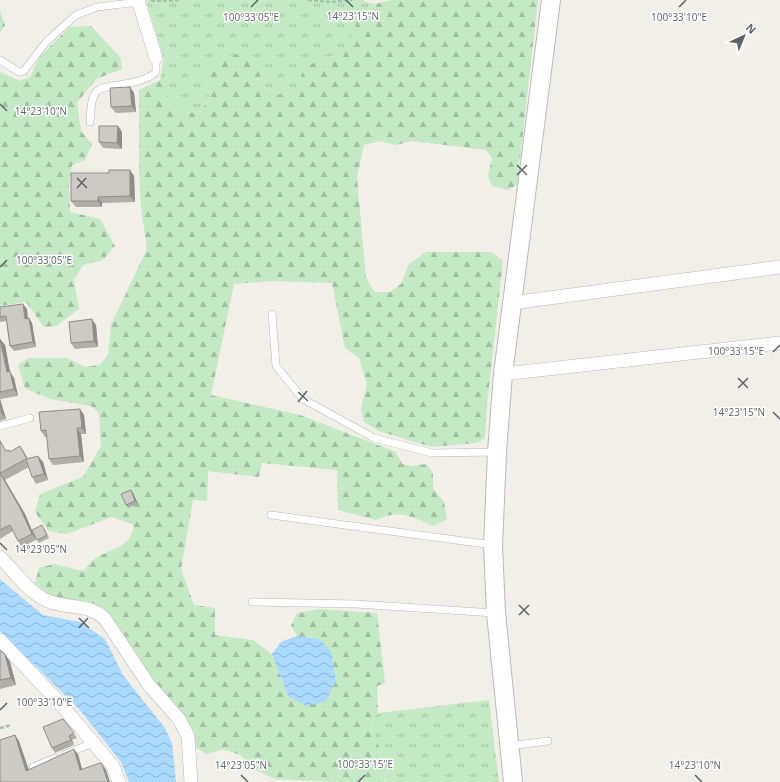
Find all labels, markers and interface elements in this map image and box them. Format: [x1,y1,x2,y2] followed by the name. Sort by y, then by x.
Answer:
[327,9,379,23] text: 14°23'15"N
[223,10,279,24] text: 100°33'05"E
[651,10,707,24] text: 100°33'10"E
[724,16,764,56] north arrow
[743,20,760,37] text: N
[15,104,67,118] text: 14°23'10"N
[16,253,72,267] text: 100°33'05"E
[708,344,764,358] text: 100°33'15"E
[713,405,765,419] text: 14°23'15"N
[15,542,67,556] text: 14°23'05"N
[16,695,72,709] text: 100°33'10"E
[337,757,393,771] text: 100°33'15"E
[215,758,267,772] text: 14°23'05"N
[669,758,721,772] text: 14°23'10"N

